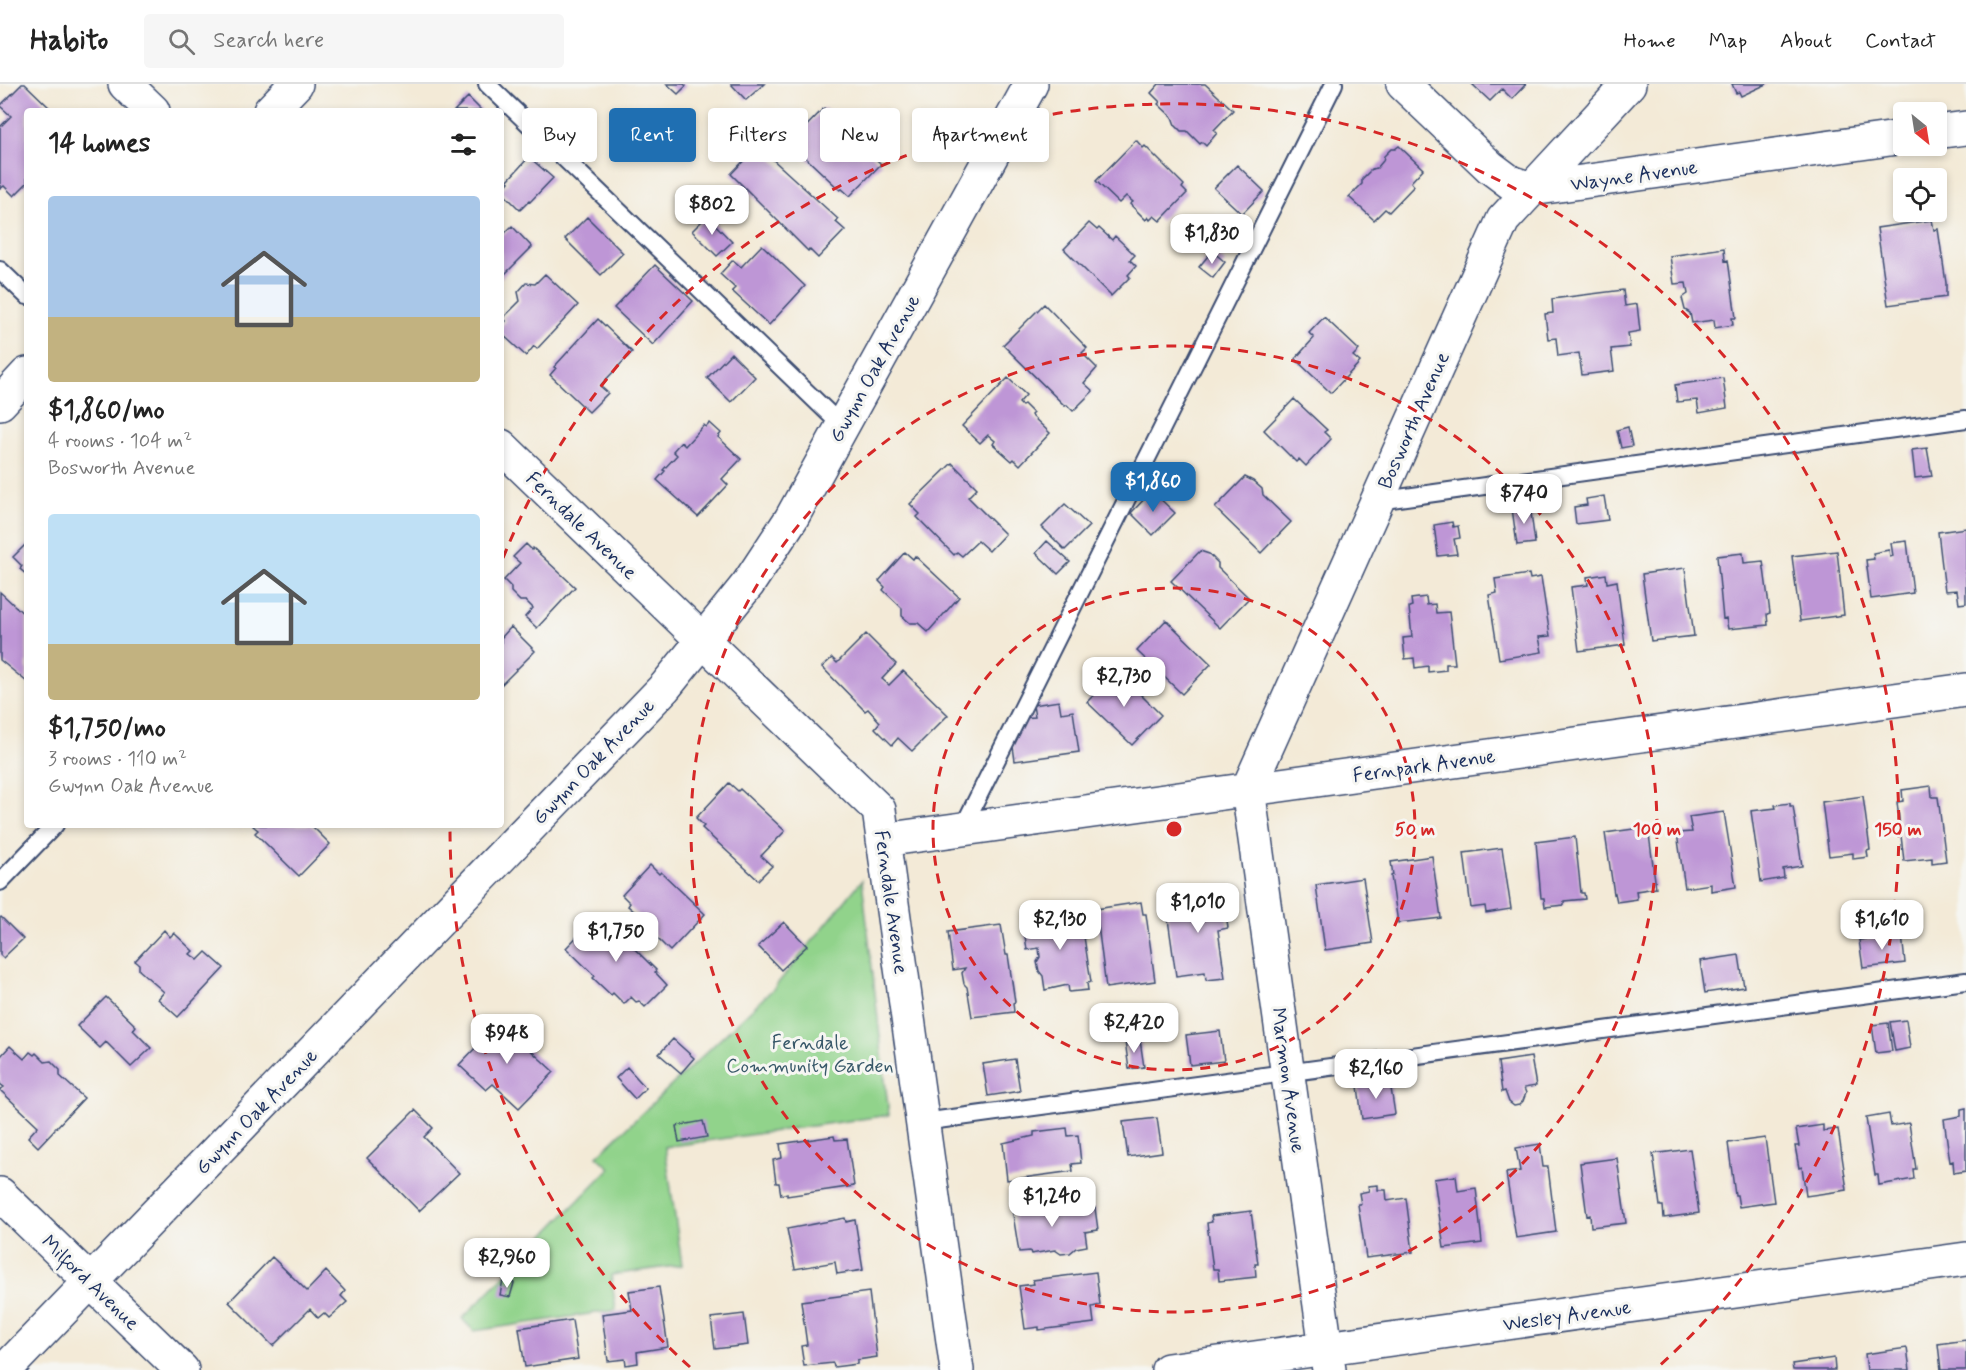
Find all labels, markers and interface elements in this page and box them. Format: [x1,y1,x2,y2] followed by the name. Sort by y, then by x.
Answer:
[144,14,564,68] search box
[30,23,108,60] text: Habito
[165,25,198,58] icon: search
[213,27,324,55] text: Search here
[1624,27,1676,55] text: Home
[1709,27,1747,55] text: Map
[1780,27,1832,55] text: About
[1865,27,1936,55] text: Contact
[1893,102,1947,156] north arrow
[1893,102,1947,222] map controls
[522,108,597,162] chip: Buy
[609,108,696,162] chip: Rent
[708,108,808,162] chip: Filters
[820,108,900,162] chip: New
[912,108,1049,162] chip: Apartment
[48,127,150,161] text: 14 homes
[447,128,480,161] icon: filters
[1569,154,1699,199] street label: Wayne Avenue
[1893,168,1947,222] button: locate
[676,185,748,236] pin: $802
[689,191,735,218] text: $802
[1163,214,1261,265] pin: $1,830
[1184,220,1240,247] text: $1,830
[210,235,318,343] icon: home
[823,290,927,448] street label: Gwynn Oak Avenue
[1372,348,1457,493] street label: Bosworth Avenue
[48,394,165,428] text: $1,860/mo
[48,428,192,455] text: 4 rooms · 104 m²
[48,455,195,482] text: Bosworth Avenue
[1104,462,1202,513] pin: $1,860
[519,466,643,586] street label: Ferndale Avenue
[1125,468,1181,495] text: $1,860
[1488,474,1560,525] pin: $740
[1500,480,1548,507] text: $740
[210,553,318,661] icon: home
[1075,657,1173,708] pin: $2,730
[1096,663,1152,690] text: $2,730
[527,693,661,831] street label: Gwynn Oak Avenue
[48,712,166,746] text: $1,750/mo
[1351,743,1497,790] street label: Fernpark Avenue
[48,746,187,773] text: 3 rooms · 110 m²
[48,773,214,800] text: Gwynn Oak Avenue
[1395,818,1435,842] text: 50 m
[1633,818,1681,842] text: 100 m
[1874,818,1922,842] text: 150 m
[1164,819,1184,839] centre of rings
[867,829,914,976] street label: Ferndale Avenue
[1149,883,1247,934] pin: $1,010
[1170,889,1226,916] text: $1,010
[1011,900,1109,951] pin: $2,130
[1833,900,1931,951] pin: $1,610
[1033,906,1087,933] text: $2,130
[1854,906,1910,933] text: $1,610
[567,912,665,963] pin: $1,750
[587,918,645,945] text: $1,750
[1085,1003,1183,1054] pin: $2,420
[1264,1006,1311,1155] street label: Marmon Avenue
[1103,1009,1165,1036] text: $2,420
[471,1014,543,1065] pin: $948
[485,1020,529,1047] text: $948
[726,1030,894,1080] park label: Ferndale Community Garden
[190,1043,324,1181] street label: Gwynn Oak Avenue
[1327,1049,1425,1100] pin: $2,160
[1348,1055,1404,1082] text: $2,160
[1003,1177,1101,1228] pin: $1,240
[1023,1183,1081,1210] text: $1,240
[34,1229,145,1338] street label: Milford Avenue
[458,1238,556,1289] pin: $2,960
[478,1244,536,1271] text: $2,960
[1501,1294,1633,1339] street label: Wesley Avenue

